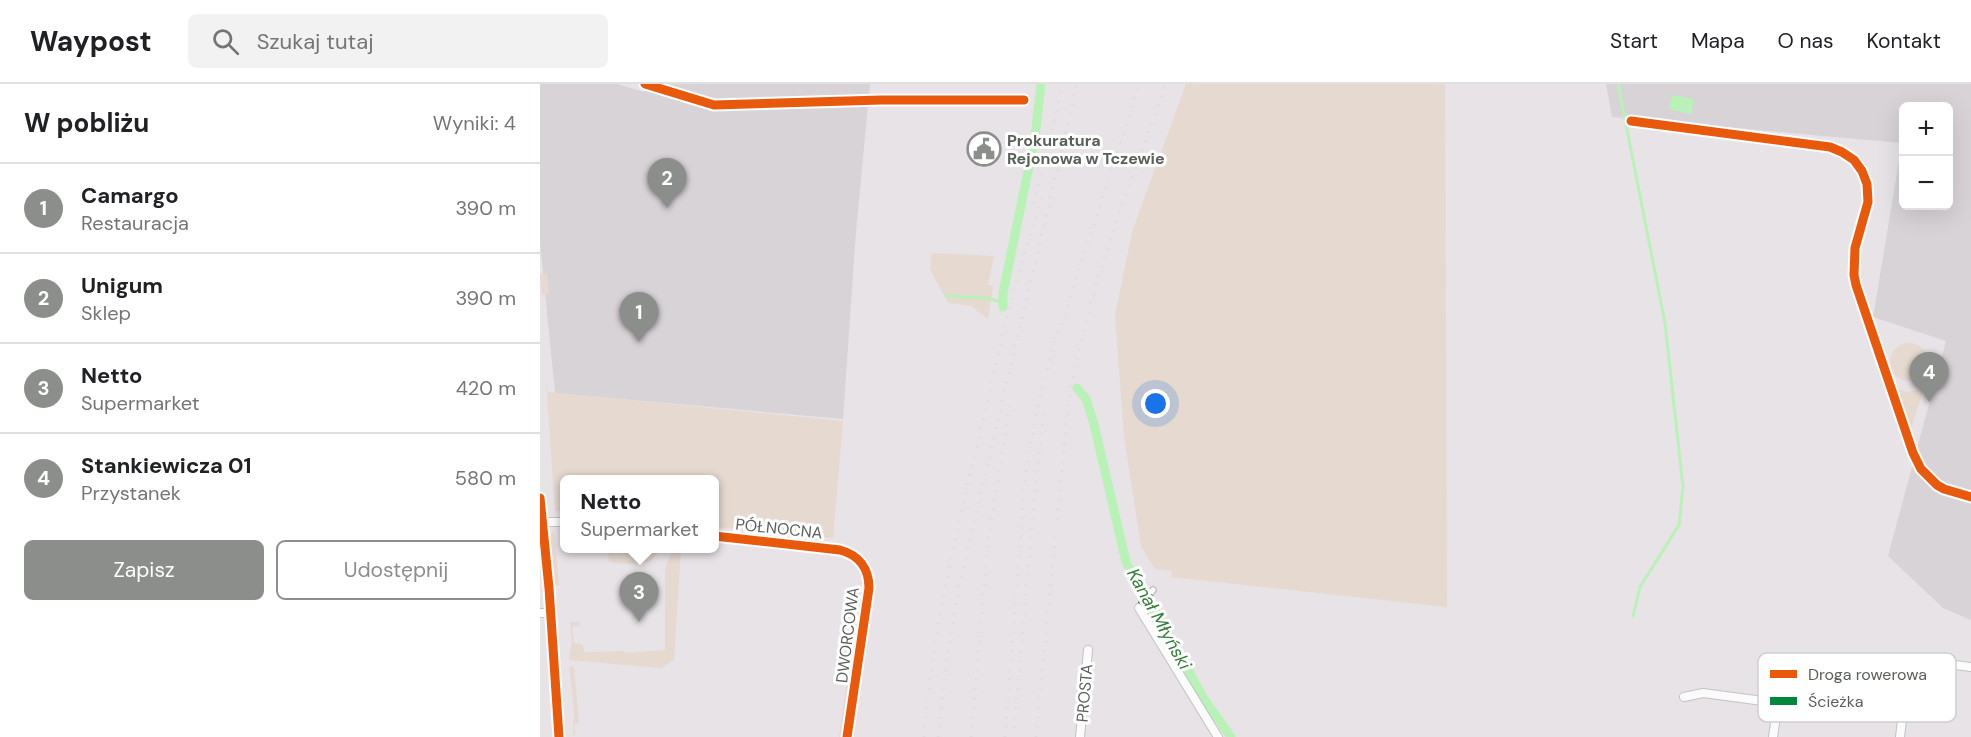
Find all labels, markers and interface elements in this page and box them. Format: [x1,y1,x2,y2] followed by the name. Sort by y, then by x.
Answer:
[188,14,608,68] search box
[30,23,152,60] text: Waypost
[209,25,242,58] icon: search
[257,27,373,56] text: Szukaj tutaj
[1610,27,1658,55] text: Start
[1691,27,1745,55] text: Mapa
[1778,27,1833,55] text: O nas
[1866,27,1941,55] text: Kontakt
[1899,102,1953,210] map controls
[1899,102,1953,156] button: +
[24,106,149,140] text: W pobliżu
[433,110,516,136] text: Wyniki: 4
[1007,130,1165,169] place label: Prokuratura Rejonowa w Tczewie
[966,131,1002,167] public building icon: Prokuratura Rejonowa w Tczewie
[1899,156,1953,210] button: −
[648,158,686,208] pin: 2
[81,181,179,210] text: Camargo
[40,195,47,221] text: 1
[455,195,516,221] text: 390 m
[81,210,189,236] text: Restauracja
[81,271,163,300] text: Unigum
[38,285,49,311] text: 2
[455,285,516,311] text: 390 m
[620,292,658,342] pin: 1
[81,300,131,326] text: Sklep
[1910,352,1948,402] pin: 4
[81,361,142,390] text: Netto
[37,375,50,401] text: 3
[456,375,516,401] text: 420 m
[1141,389,1170,418] your location
[81,390,200,416] text: Supermarket
[81,451,252,480] text: Stankiewicza 01
[37,465,50,491] text: 4
[455,465,516,491] text: 580 m
[560,475,719,553] popup
[81,480,181,506] text: Przystanek
[580,487,641,516] text: Netto
[735,514,824,544] street label: PÓŁNOCNA
[580,516,699,542] text: Supermarket
[24,540,264,600] button: Zapisz
[276,540,516,600] button: Udostępnij
[1121,564,1197,675] water label: Kanał Młyński
[620,572,658,622] pin: 3
[831,586,864,684] street label: DWORCOWA
[1758,653,1956,722] legend
[1071,663,1098,723] street label: PROSTA
[1808,664,1927,685] text: Droga rowerowa
[1808,691,1863,712] text: Ścieżka

